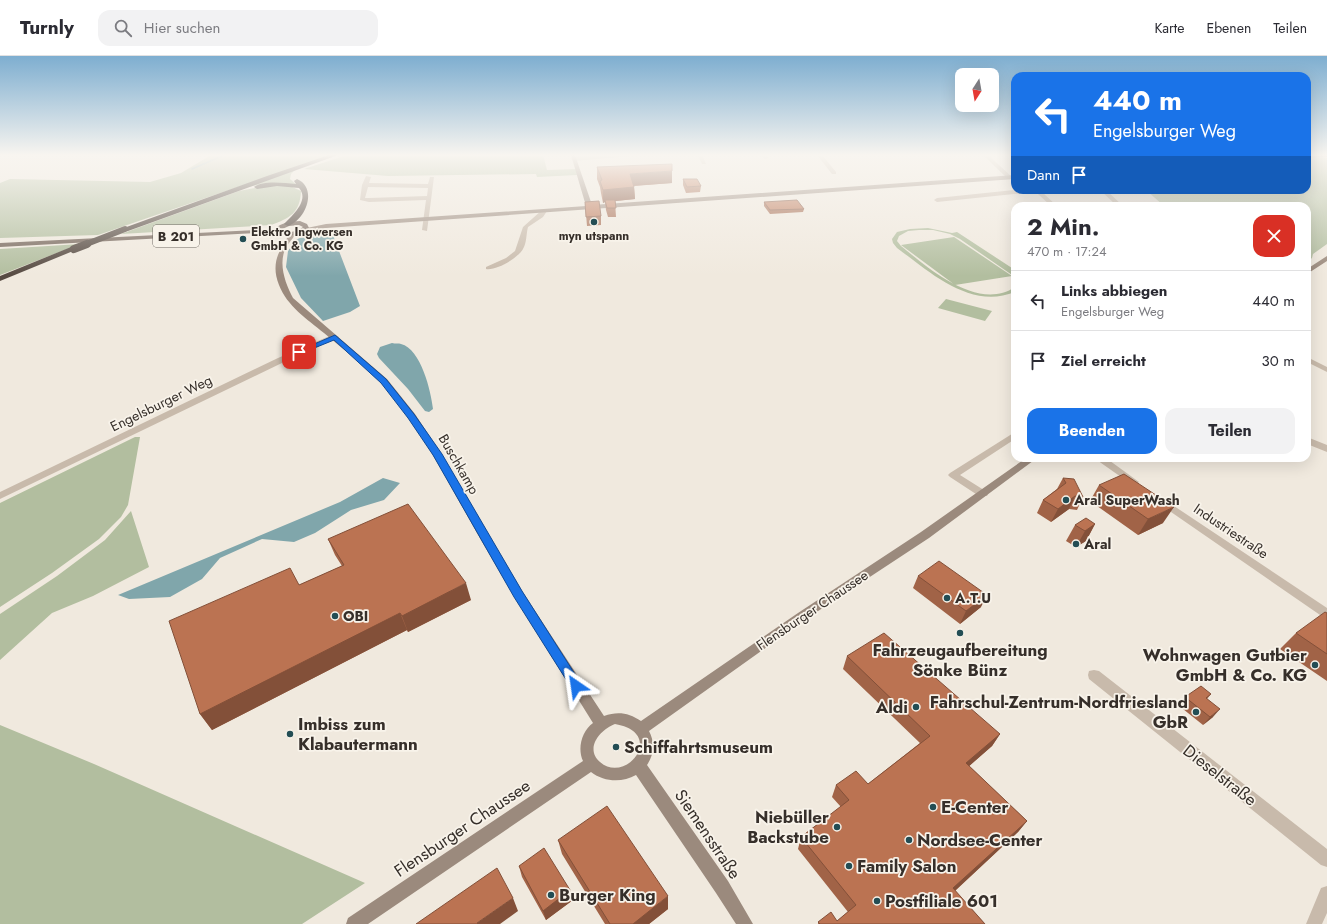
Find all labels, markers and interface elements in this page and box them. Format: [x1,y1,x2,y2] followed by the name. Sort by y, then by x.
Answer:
[98,10,378,46] search box
[20,14,74,41] text: Turnly
[112,17,134,39] icon: search
[144,17,220,39] text: Hier suchen
[1154,18,1184,38] text: Karte
[1206,18,1251,38] text: Ebenen
[1273,18,1307,38] text: Teilen
[955,68,999,112] north arrow
[955,68,999,112] map controls
[1093,80,1182,121] text: 440 m
[1027,88,1079,140] icon: left
[1093,118,1236,144] text: Engelsburger Weg
[1027,164,1060,186] text: Dann
[1068,164,1090,186] icon: arrive
[1027,209,1099,244] text: 2 Min.
[1253,215,1295,257] button: close
[589,217,599,227] marker: myn utspann
[251,223,353,255] place label: Elektro Ingwersen GmbH & Co. KG
[153,225,199,247] road number: B 201
[559,227,629,245] place label: myn utspann
[238,234,248,244] marker: Elektro Ingwersen GmbH & Co. KG
[1027,242,1107,261] text: 470 m · 17:24
[1061,280,1167,302] text: Links abbiegen
[1027,290,1049,312] icon: left
[1252,290,1295,312] text: 440 m
[1061,302,1164,321] text: Engelsburger Weg
[282,335,316,369] pin
[288,341,310,363] icon: arrive
[1027,350,1049,372] icon: arrive
[1061,350,1146,372] text: Ziel erreicht
[1262,350,1295,372] text: 30 m
[107,370,215,436] street label: Engelsburger Weg
[1027,408,1157,454] button: Beenden
[1165,408,1295,454] button: Teilen
[434,430,484,498] street label: Buschkamp
[1073,490,1180,510] place label: Aral SuperWash
[1061,495,1071,505] marker: Aral SuperWash
[1190,499,1272,563] street label: Industriestraße
[1083,534,1111,554] place label: Aral
[1071,539,1081,549] marker: Aral
[752,565,872,655] street label: Flensburger Chaussee
[954,588,991,608] place label: A.T.U
[942,593,952,603] marker: A.T.U
[343,606,368,626] place label: OBI
[330,611,340,621] marker: OBI
[955,628,965,638] marker: Fahrzeugaufbereitung Sönke Bünz
[872,638,1048,682] place label: Fahrzeugaufbereitung Sönke Bünz
[1143,643,1307,687] place label: Wohnwagen Gutbier GmbH & Co. KG
[1310,660,1320,670] marker: Wohnwagen Gutbier GmbH & Co. KG
[555,665,597,707] position arrow
[930,690,1188,734] place label: Fahrschul-Zentrum-Nordfriesland GbR
[875,695,908,719] place label: Aldi
[911,702,921,712] marker: Aldi
[1191,707,1201,717] marker: Fahrschul-Zentrum-Nordfriesland GbR
[298,712,418,756] place label: Imbiss zum Klabautermann
[285,729,295,739] marker: Imbiss zum Klabautermann
[624,735,773,759] place label: Schiffahrtsmuseum
[1178,739,1262,812] street label: Dieselstraße
[611,742,621,752] marker: Schiffahrtsmuseum
[389,773,535,883] street label: Flensburger Chaussee
[669,784,747,884] street label: Siemensstraße
[941,795,1009,819] place label: E-Center
[928,802,938,812] marker: E-Center
[747,805,829,849] place label: Niebüller Backstube
[832,822,842,832] marker: Niebüller Backstube
[917,828,1043,852] place label: Nordsee-Center
[904,835,914,845] marker: Nordsee-Center
[857,854,956,878] place label: Family Salon
[844,861,854,871] marker: Family Salon
[559,883,656,907] place label: Burger King
[885,889,998,913] place label: Postfiliale 601
[546,890,556,900] marker: Burger King
[872,896,882,906] marker: Postfiliale 601

